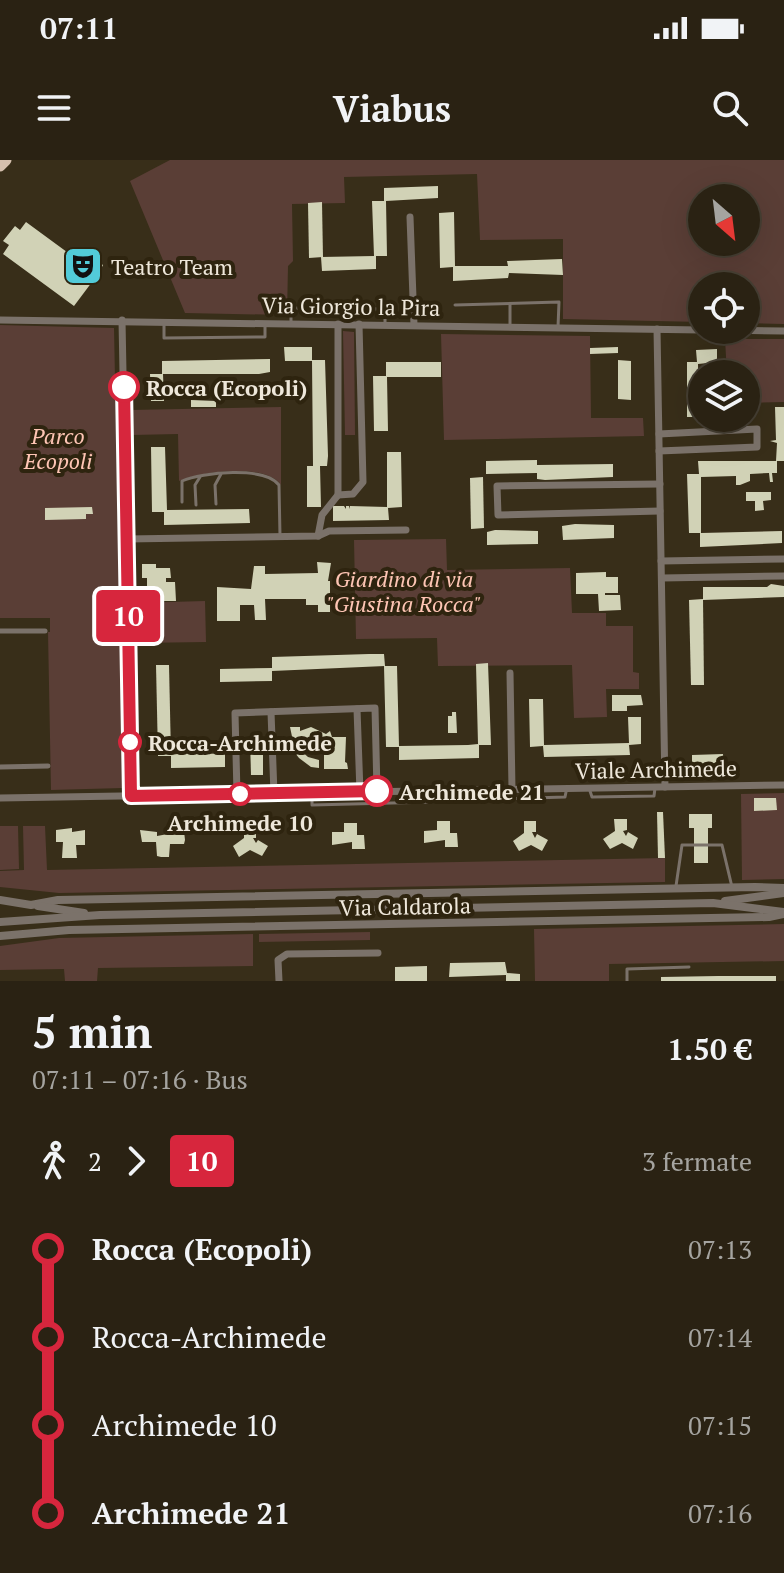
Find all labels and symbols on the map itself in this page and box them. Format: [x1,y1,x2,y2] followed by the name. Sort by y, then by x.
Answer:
[688,184,760,256] north arrow
[62,245,104,287] theatre icon: Teatro Team
[111,252,233,281] place label: Teatro Team
[261,290,441,322] street label: Via Giorgio la Pira
[109,372,139,402] marker: Rocca (Ecopoli)
[146,373,307,402] place label: Rocca (Ecopoli)
[23,421,92,475] park label: Parco Ecopoli
[327,564,481,618] park label: Giardino di via "Giustina Rocca"
[92,590,164,642] line badge: 10
[148,728,332,757] place label: Rocca-Archimede
[119,731,141,753] marker: Rocca-Archimede
[575,753,737,785] street label: Viale Archimede
[362,776,392,806] marker: Archimede 21
[399,777,545,806] place label: Archimede 21
[229,783,251,805] marker: Archimede 10
[167,808,313,837] place label: Archimede 10
[339,890,471,922] street label: Via Caldarola

